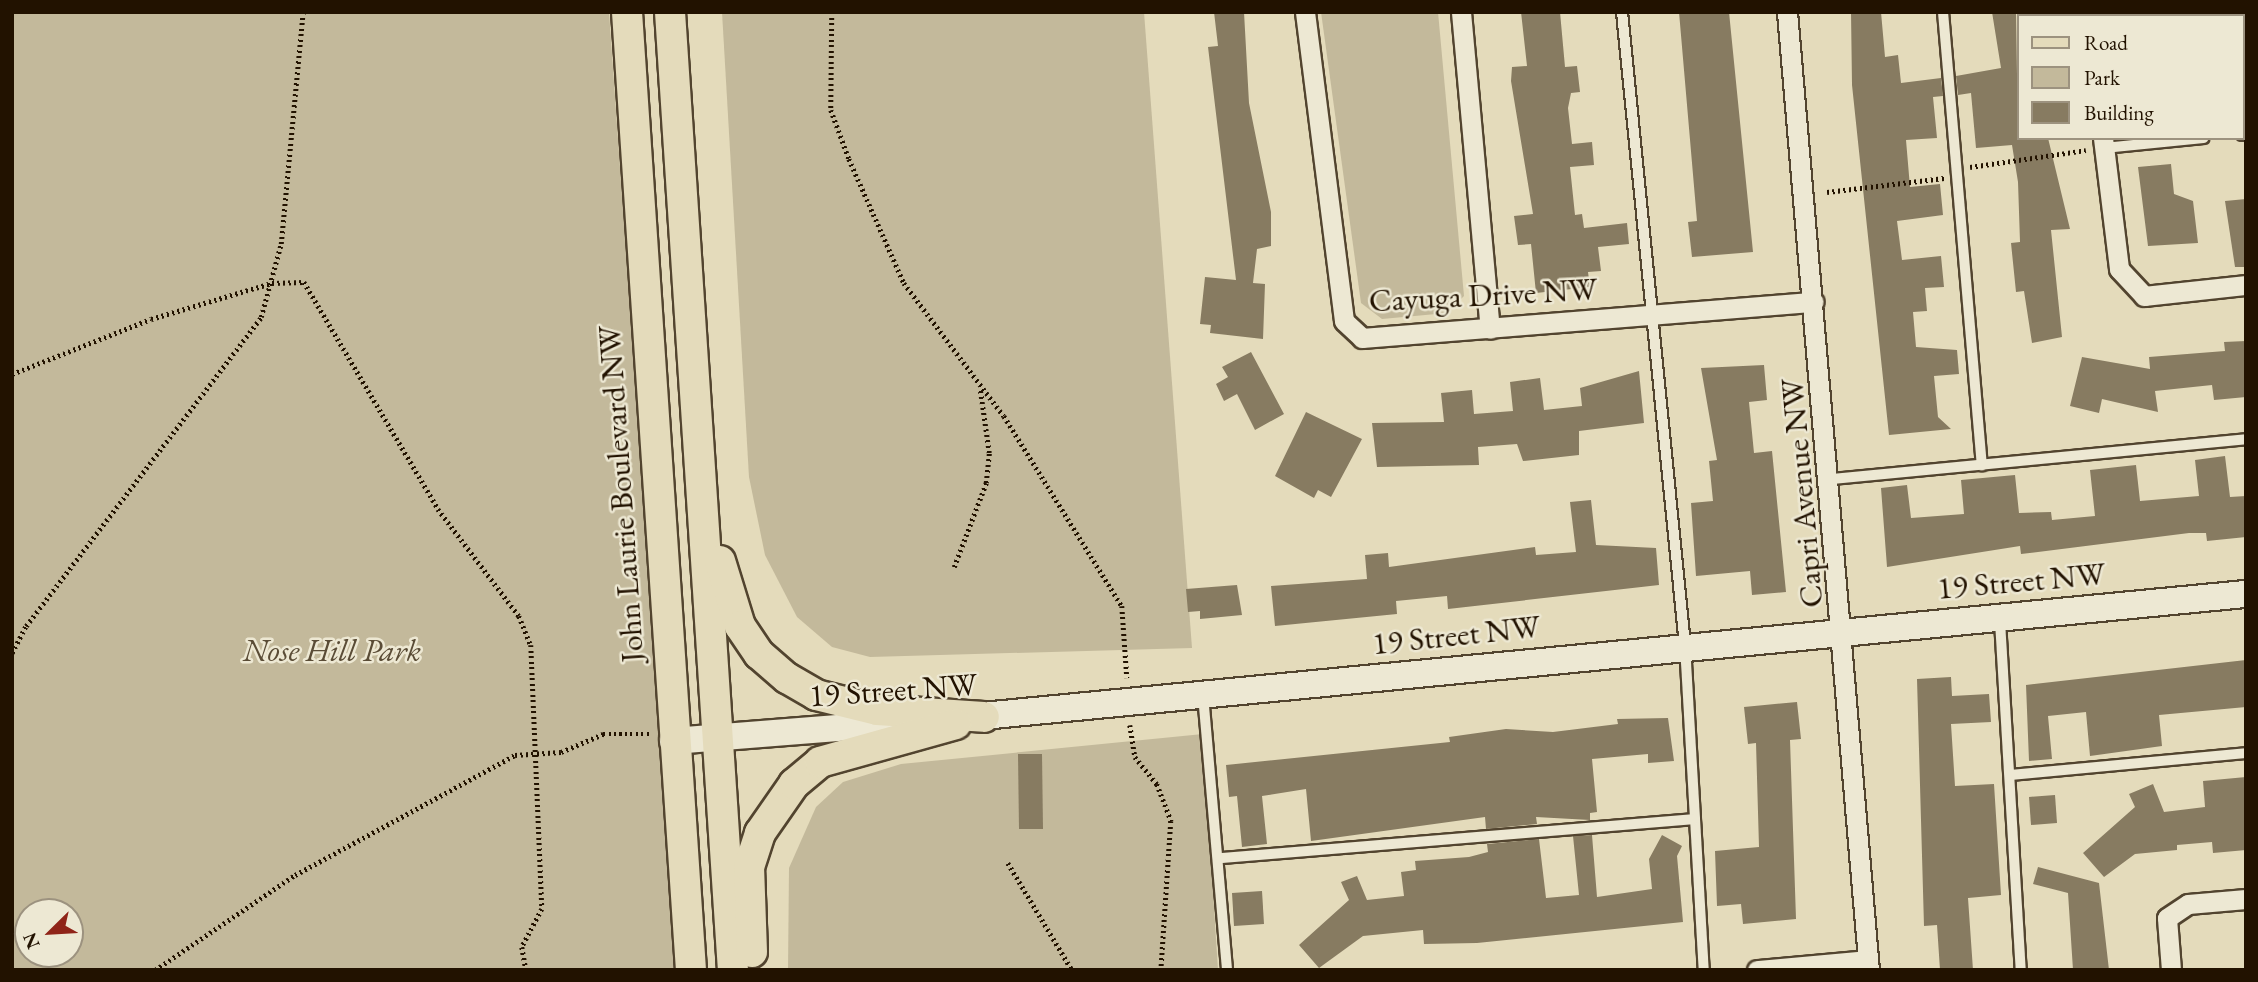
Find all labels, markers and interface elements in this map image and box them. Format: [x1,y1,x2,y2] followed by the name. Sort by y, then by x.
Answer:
[2016,14,2244,140] legend
[2084,29,2128,56] text: Road
[2084,64,2120,91] text: Park
[2084,99,2154,126] text: Building
[1368,270,1598,320] street label: Cayuga Drive NW
[590,324,652,664] street label: John Laurie Boulevard NW
[1773,377,1831,609] street label: Capri Avenue NW
[1935,555,2107,607] street label: 19 Street NW
[1370,607,1542,663] street label: 19 Street NW
[243,631,421,669] park label: Nose Hill Park
[808,665,978,715] street label: 19 Street NW
[14,898,84,968] north arrow
[17,929,46,953] text: N

